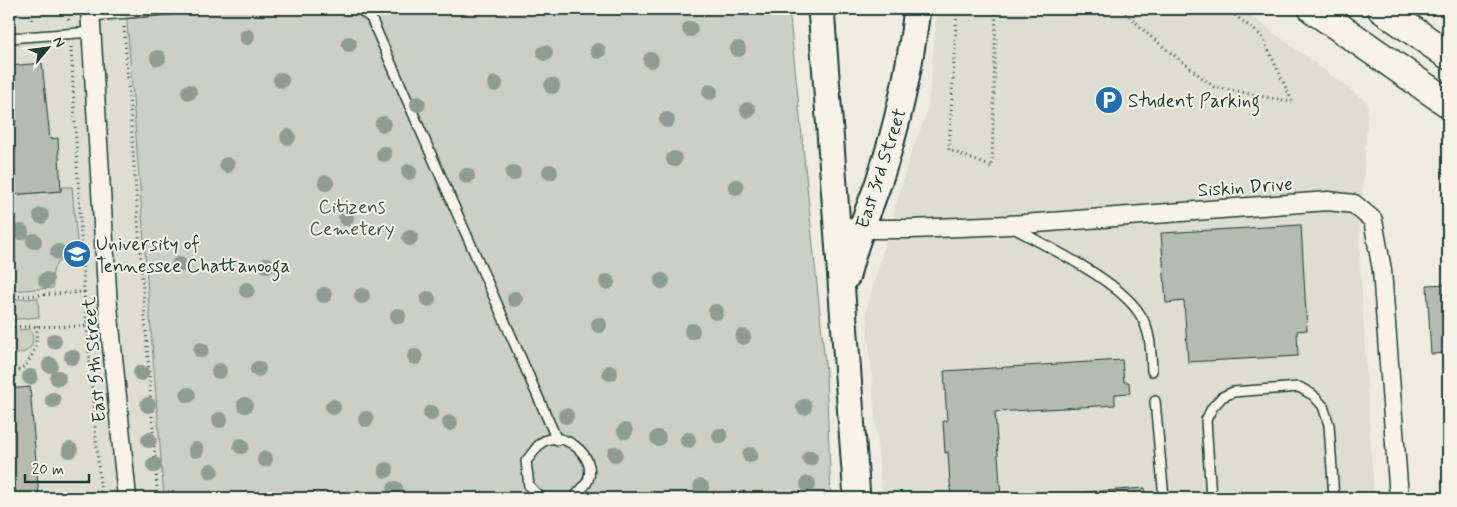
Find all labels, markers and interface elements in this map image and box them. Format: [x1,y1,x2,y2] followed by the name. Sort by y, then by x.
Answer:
[22,22,72,72] north arrow
[48,34,69,51] text: N
[1094,85,1124,115] parking icon: Student Parking
[1128,89,1260,117] place label: Student Parking
[850,105,913,232] street label: East 3rd Street
[1197,172,1293,203] street label: Siskin Drive
[310,195,394,242] park label: Citizens Cemetery
[96,232,290,282] place label: University of Tennessee Chattanooga
[62,239,92,269] school or university icon: University of Tennessee Chattanooga
[77,296,112,424] street label: East 5th Street
[25,452,89,484] scale bar
[32,460,64,480] text: 20 m

